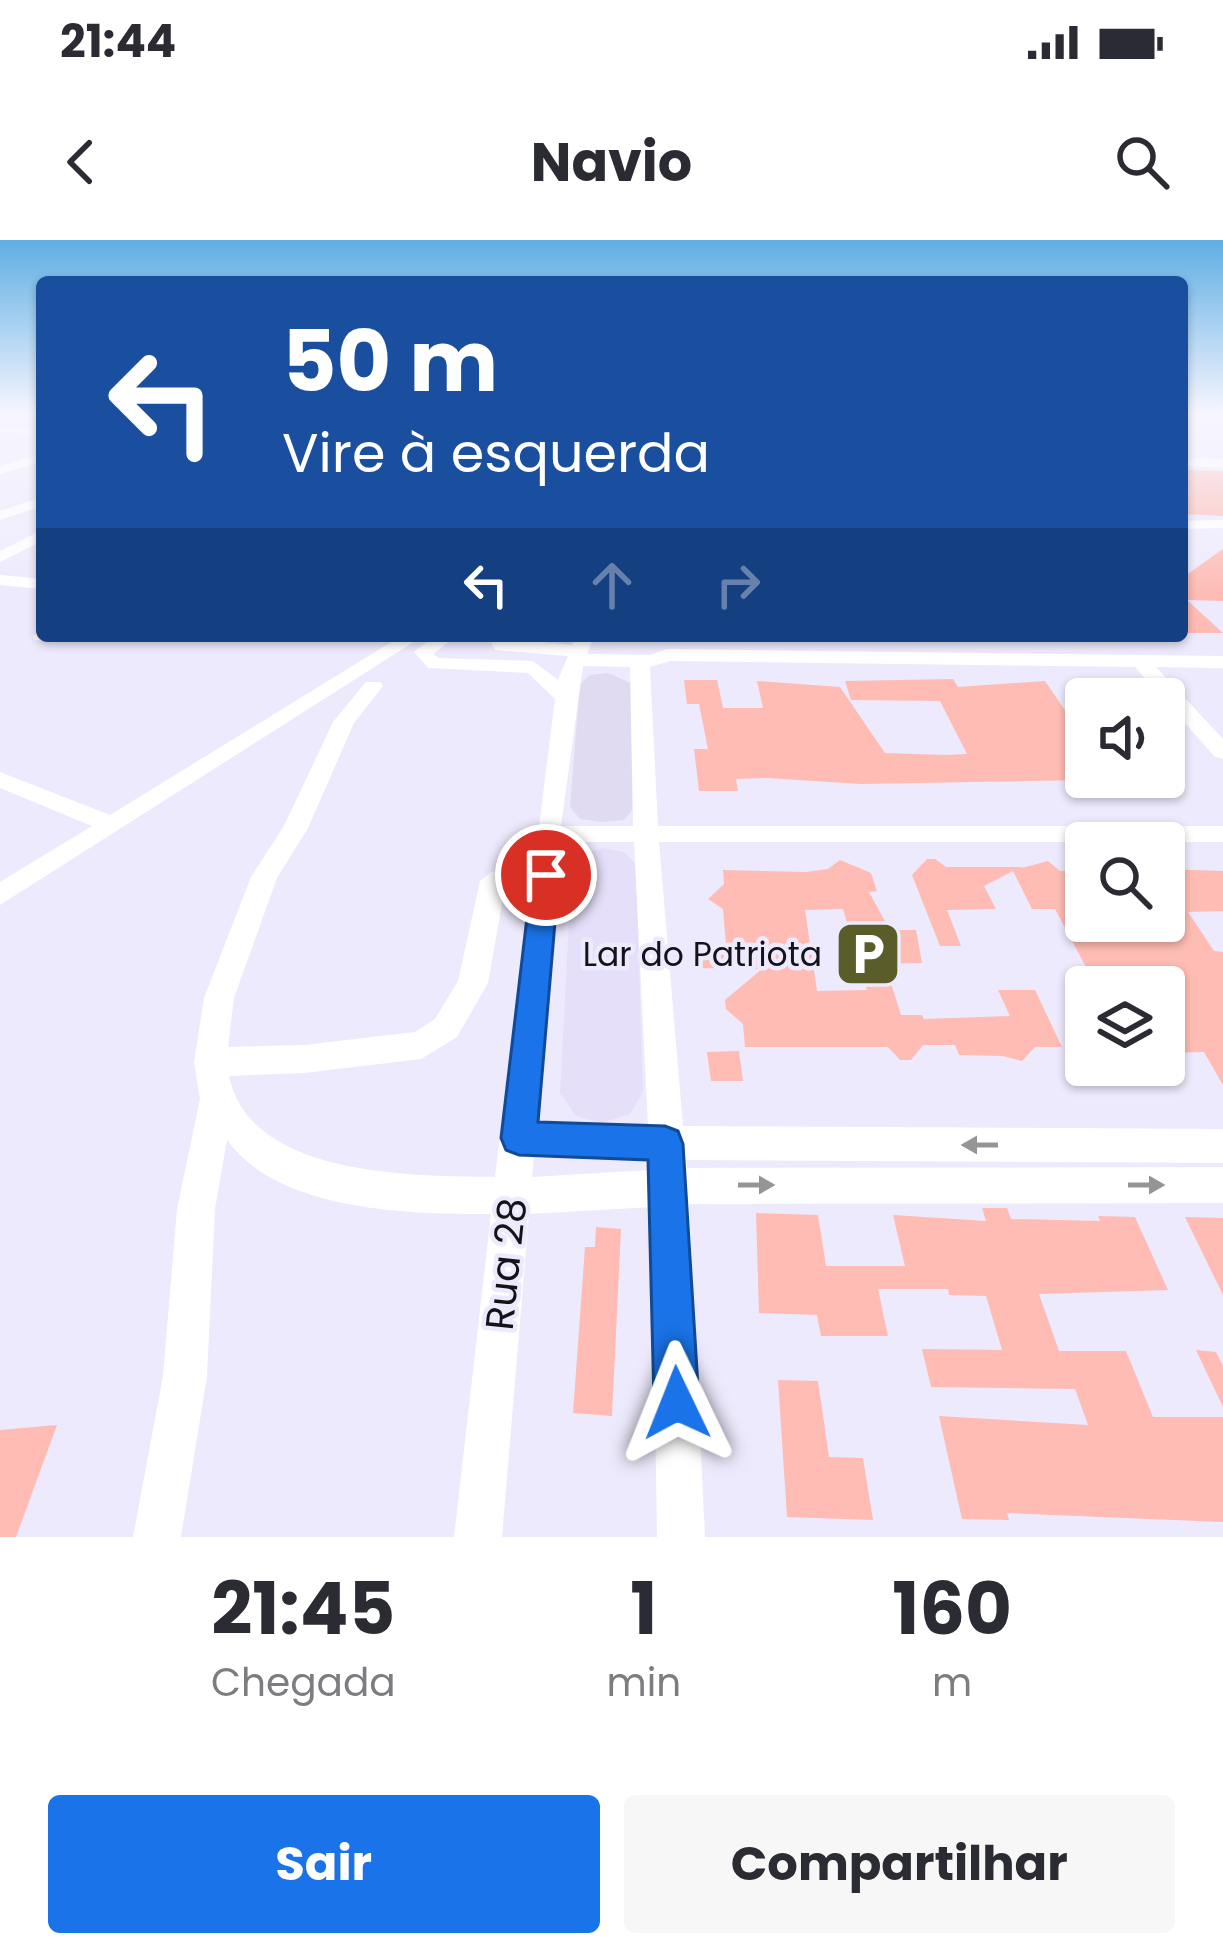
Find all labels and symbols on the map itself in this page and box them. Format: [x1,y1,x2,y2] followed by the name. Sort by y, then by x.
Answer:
[495,824,597,926] pin
[833,919,903,989] parking icon: Lar do Patriota
[583,931,822,978] place label: Lar do Patriota
[960,1135,998,1155] one-way arrow
[738,1175,776,1195] one-way arrow
[1128,1175,1166,1195] one-way arrow
[472,1195,540,1333] street label: Rua 28
[614,1340,740,1466] position arrow

